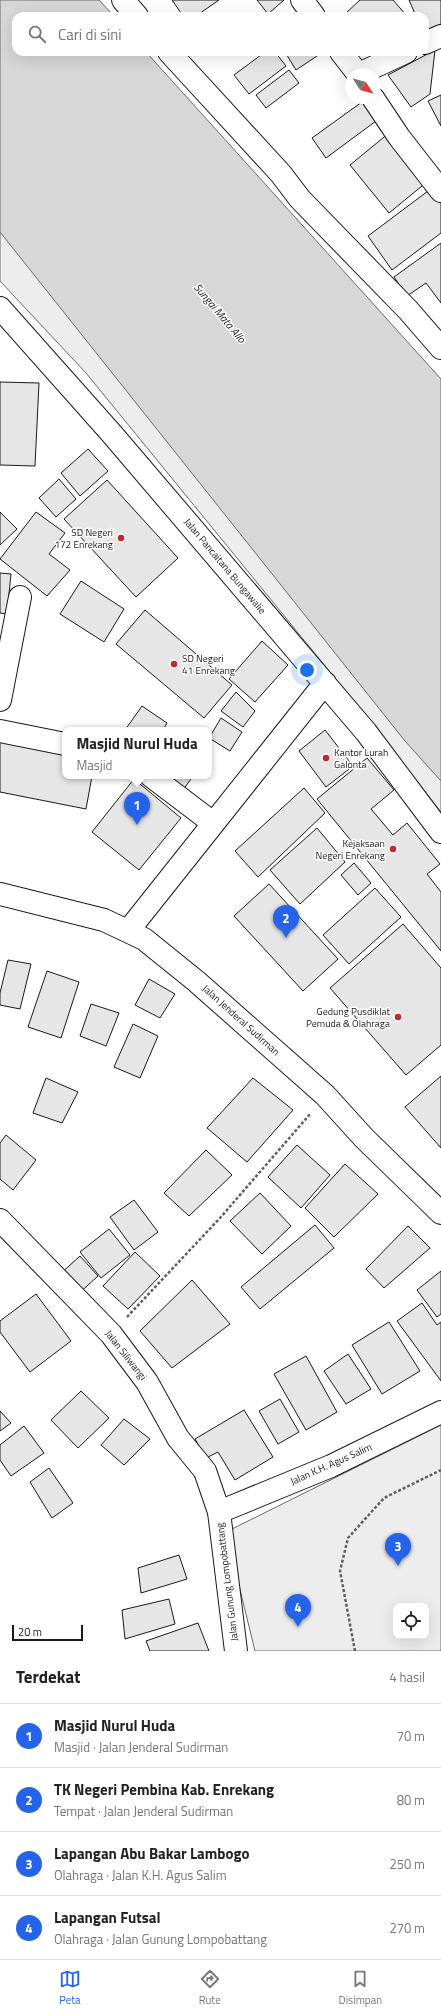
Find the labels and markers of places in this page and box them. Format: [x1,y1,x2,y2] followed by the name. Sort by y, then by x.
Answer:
[54,525,113,552] place label: SD Negeri 172 Enrekang
[116,533,126,543] marker: SD Negeri 172 Enrekang
[182,651,235,678] place label: SD Negeri 41 Enrekang
[169,659,179,669] marker: SD Negeri 41 Enrekang
[334,745,388,772] place label: Kantor Lurah Galonta
[321,753,331,763] marker: Kantor Lurah Galonta
[124,792,150,825] pin: 1
[316,836,385,863] place label: Kejaksaan Negeri Enrekang
[388,844,398,854] marker: Kejaksaan Negeri Enrekang
[273,905,299,938] pin: 2
[306,1004,390,1031] place label: Gedung Pusdiklat Pemuda & Olahraga
[393,1012,403,1022] marker: Gedung Pusdiklat Pemuda & Olahraga
[385,1533,411,1566] pin: 3
[285,1594,311,1627] pin: 4

